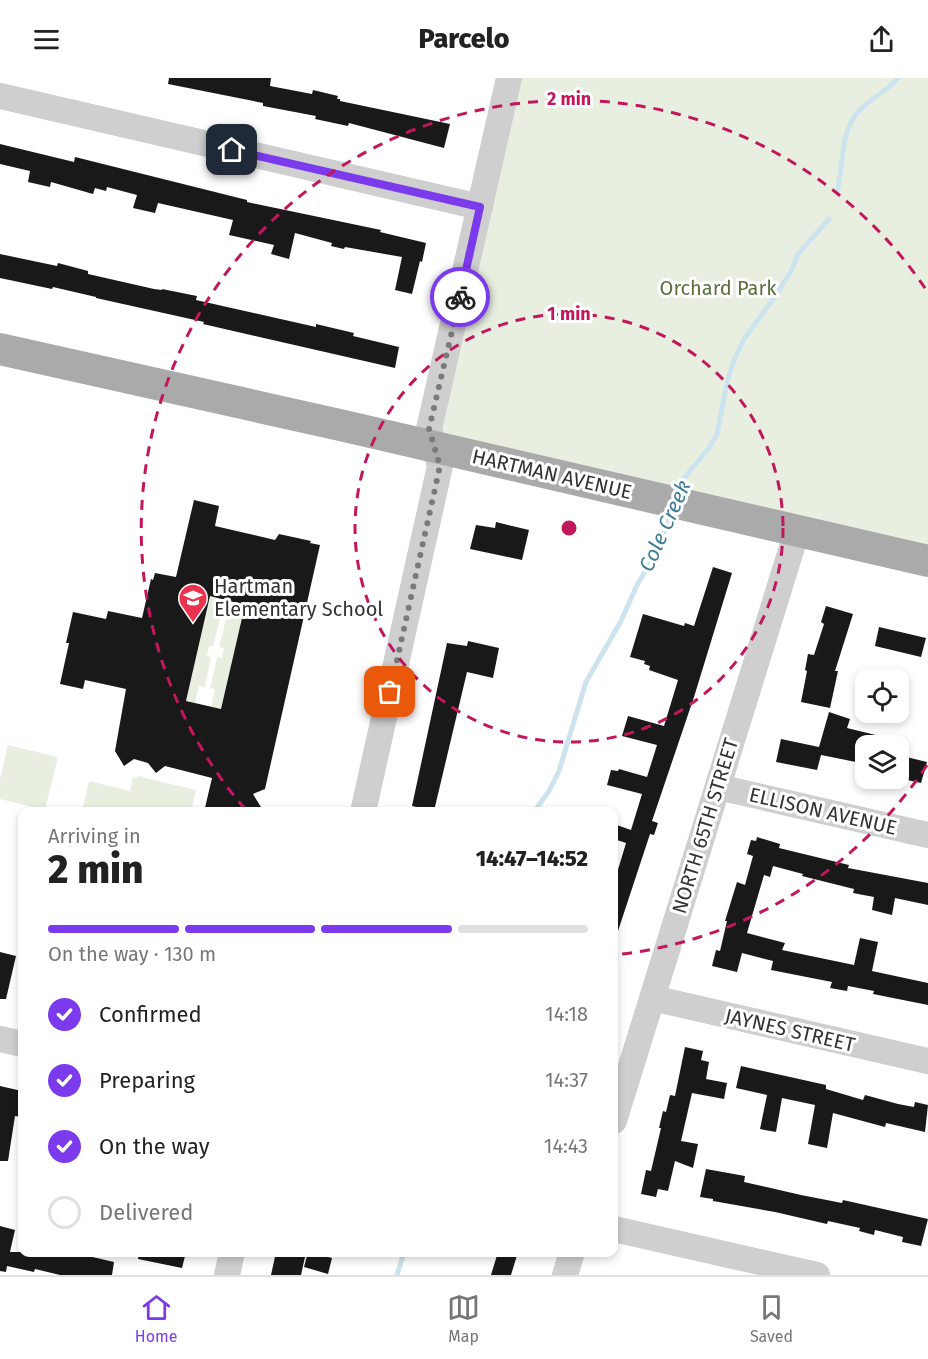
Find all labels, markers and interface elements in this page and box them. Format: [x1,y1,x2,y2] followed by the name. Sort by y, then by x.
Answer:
[30,23,63,56] icon: menu
[418,23,510,55] text: Parcelo
[865,23,898,56] icon: share
[547,88,591,110] text: 2 min
[206,124,257,175] pin
[215,133,248,166] icon: home
[430,267,490,327] courier
[660,276,777,300] park label: Orchard Park
[444,281,477,314] icon: bike
[547,303,591,325] text: 1 min
[470,444,634,504] street label: HARTMAN AVENUE
[633,476,697,576] water label: Cole Creek
[559,518,579,538] centre of rings
[214,574,383,621] place label: Hartman Elementary School
[177,582,209,624] school or university icon: Hartman Elementary School
[364,666,415,717] pin
[855,669,909,789] map controls
[855,669,909,723] button: locate
[373,675,406,708] icon: bag
[667,735,743,917] street label: NORTH 65TH STREET
[855,735,909,789] button: layers
[747,782,899,840] street label: ELLISON AVENUE
[48,824,141,848] text: Arriving in
[476,845,588,872] text: 14:47–14:52
[48,847,144,893] text: 2 min
[48,942,216,966] text: On the way · 130 m
[48,998,81,1031] icon: check
[99,1001,202,1028] text: Confirmed
[545,1002,588,1026] text: 14:18
[723,1003,858,1057] street label: JAYNES STREET
[48,1064,81,1097] icon: check
[99,1067,195,1094] text: Preparing
[545,1068,588,1092] text: 14:37
[48,1130,81,1163] icon: check
[99,1133,210,1160] text: On the way
[544,1134,588,1158] text: 14:43
[99,1199,194,1226] text: Delivered
[135,1291,178,1346] tab: Home
[447,1291,480,1346] tab: Map
[750,1291,793,1346] tab: Saved

